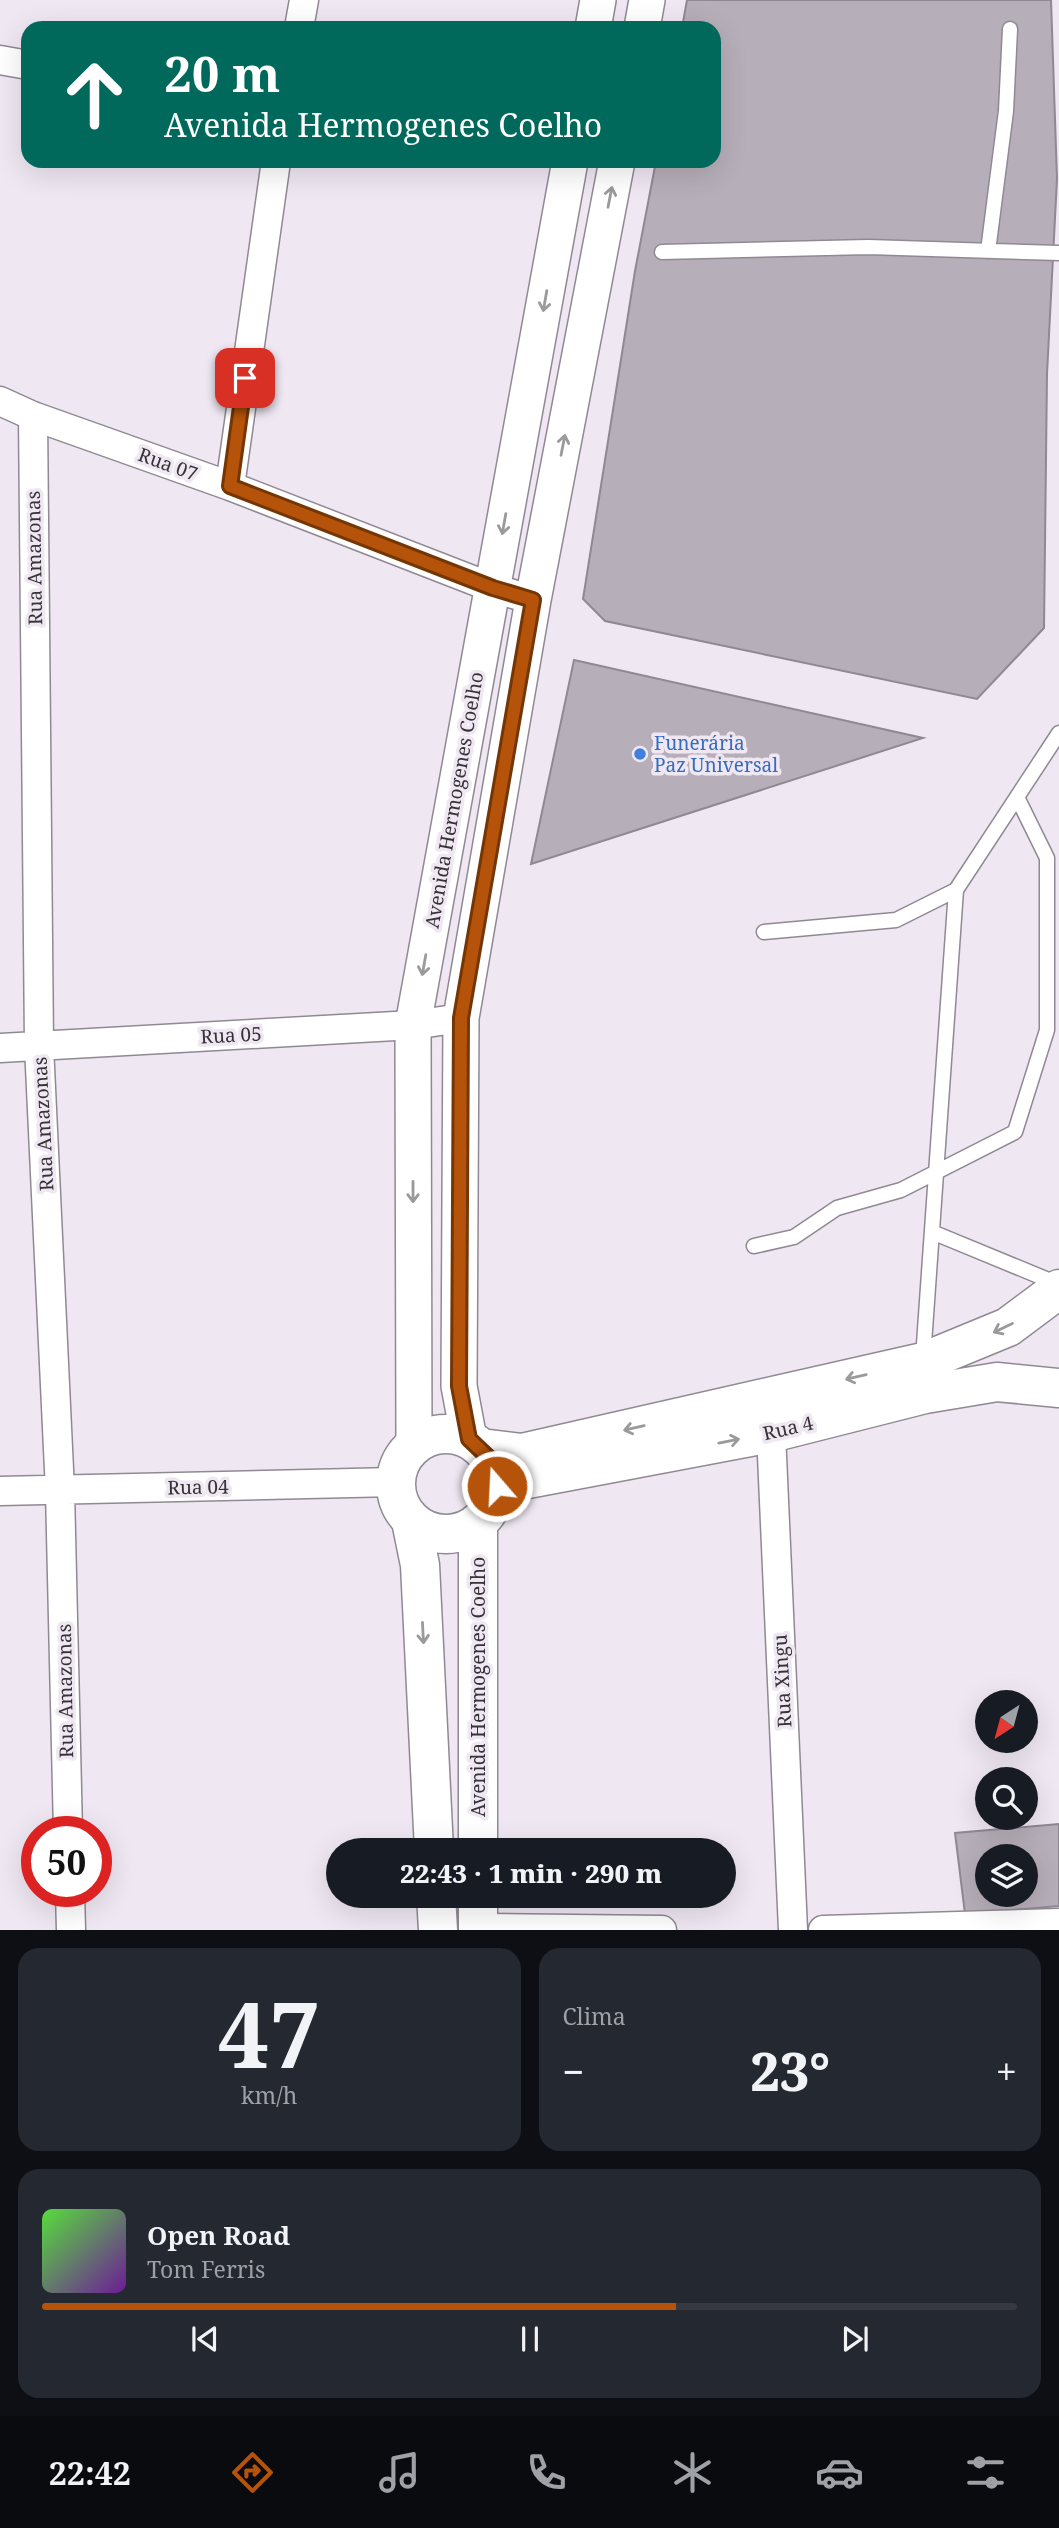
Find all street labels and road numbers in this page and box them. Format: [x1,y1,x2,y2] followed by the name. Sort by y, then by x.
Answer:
[135,441,201,487] street label: Rua 07
[20,491,48,625] street label: Rua Amazonas
[419,670,489,930] street label: Avenida Hermogenes Coelho
[200,1020,262,1050] street label: Rua 05
[27,1056,59,1192] street label: Rua Amazonas
[760,1410,816,1446] street label: Rua 4
[167,1473,229,1501] street label: Rua 04
[465,1557,491,1817] street label: Avenida Hermogenes Coelho
[51,1624,79,1758] street label: Rua Amazonas
[767,1634,797,1728] street label: Rua Xingu

